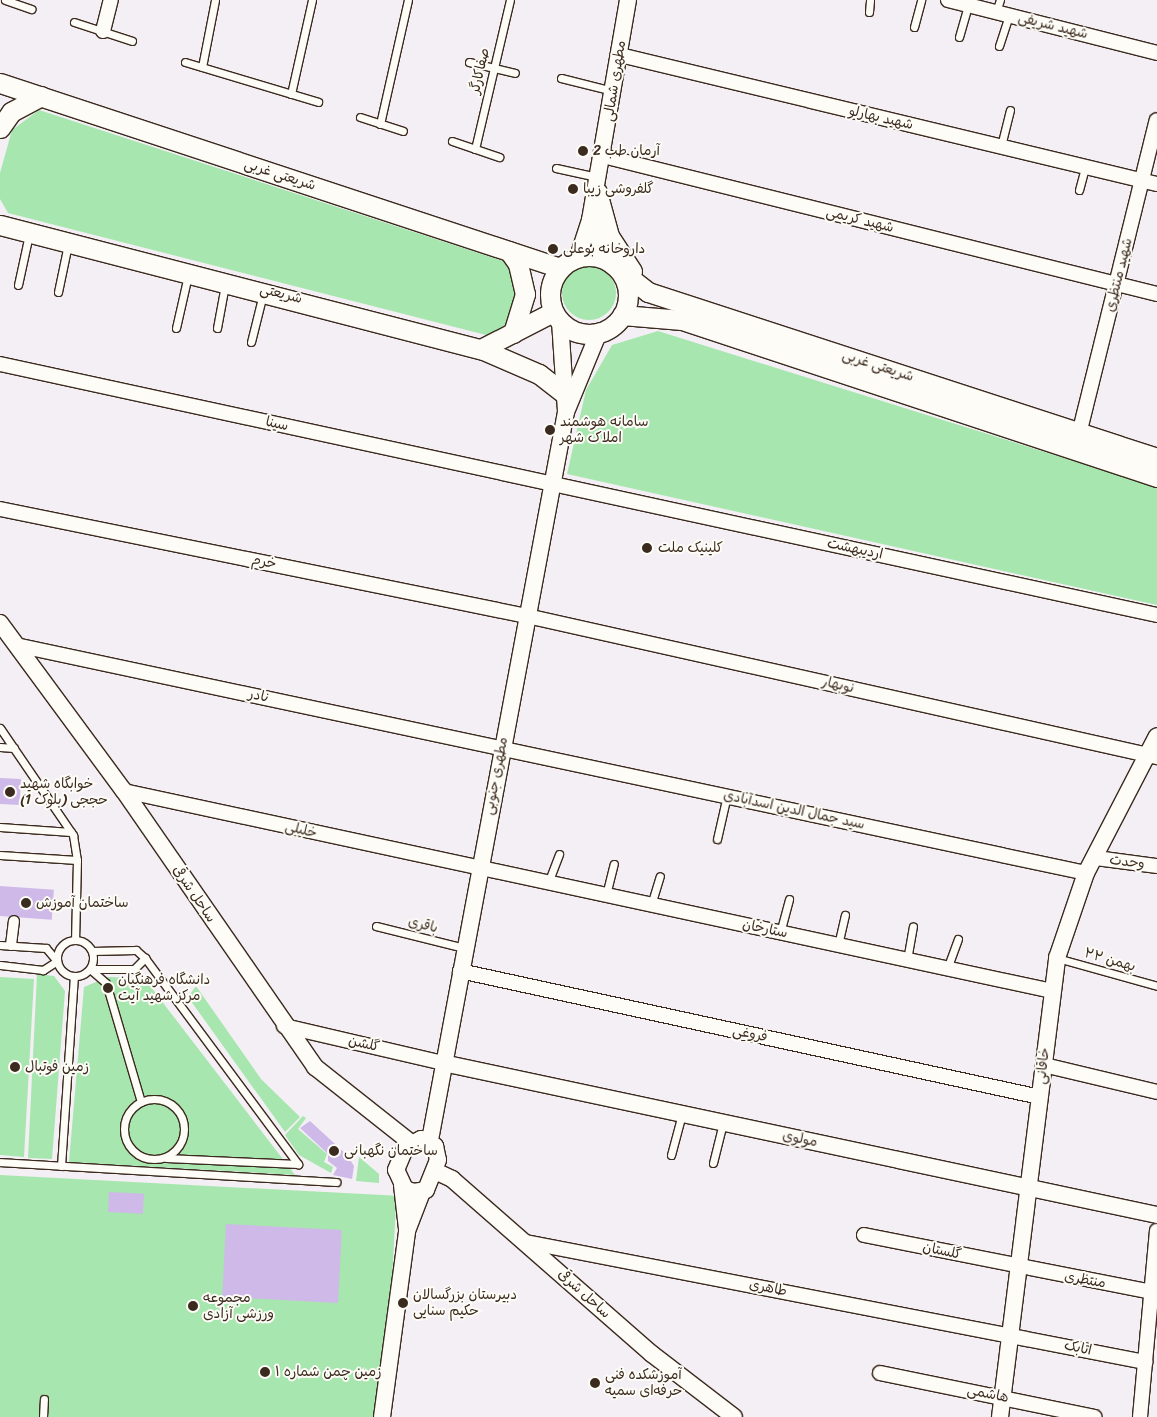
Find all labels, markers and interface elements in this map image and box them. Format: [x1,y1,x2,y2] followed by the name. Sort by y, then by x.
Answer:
[1016,9,1090,43] street label: شهید شریفی
[600,39,630,123] street label: مطهری شمالی
[467,46,493,96] street label: صفاکارگر
[847,102,915,134] street label: شهید بهارلو
[593,143,660,159] place label: آرمان طب 2
[577,145,589,157] marker: آرمان طب 2
[242,156,318,194] street label: شریعتی غربی
[583,181,654,197] place label: گلفروشی زیبا
[567,183,579,195] marker: گلفروشی زیبا
[824,203,896,237] street label: شهید کریمی
[1102,236,1136,314] street label: شهید منتظری
[563,241,645,257] place label: داروخانه بوعلی
[547,243,559,255] marker: داروخانه بوعلی
[258,281,304,307] street label: شریعتی
[840,347,916,385] street label: شریعتی غربی
[264,413,290,435] street label: سینا
[560,414,649,447] place label: سامانه هوشمند املاک شهر
[544,424,556,436] marker: سامانه هوشمند املاک شهر
[826,535,884,563] street label: اردیبهشت
[658,540,723,556] place label: کلینیک ملت
[640,541,654,555] marker: کلینیک ملت
[250,551,278,573] street label: خرم
[820,673,856,697] street label: نوبهار
[247,686,271,706] street label: نادر
[480,736,512,816] street label: مطهری جنوبی
[20,776,108,809] place label: خوابگاه شهید حججی (بلوک 1)
[4,786,16,798] marker: خوابگاه شهید حججی (بلوک 1)
[722,787,866,833] street label: سید جمال الدین اسدآبادی
[283,818,319,842] street label: خلیلی
[1108,852,1146,872] street label: وحدت
[169,862,219,926] street label: ساحل شرقی
[36,895,129,911] place label: ساختمان آموزش
[20,897,32,909] marker: ساختمان آموزش
[406,913,440,937] street label: باقری
[741,916,789,942] street label: ستارخان
[1082,945,1138,975] street label: ۲۲ بهمن
[118,972,210,1004] place label: دانشگاه فرهنگیان مرکز شهید آیت
[102,982,114,994] marker: دانشگاه فرهنگیان مرکز شهید آیت
[731,1022,769,1046] street label: فروغی
[347,1032,381,1056] street label: گلشن
[1033,1047,1053,1085] street label: خاقانی
[25,1059,89,1075] place label: زمین فوتبال
[9,1061,21,1073] marker: زمین فوتبال
[781,1127,819,1151] street label: مولوی
[344,1143,438,1159] place label: ساختمان نگهبانی
[328,1145,340,1157] marker: ساختمان نگهبانی
[921,1239,963,1263] street label: گلستان
[554,1266,614,1322] street label: ساحل شرقی
[1063,1268,1107,1292] street label: منتظری
[748,1276,788,1300] street label: طاهری
[413,1287,517,1320] place label: دبیرستان بزرگسالان حکیم سنایی
[203,1290,274,1322] place label: مجموعه ورزشی آزادی
[397,1297,409,1309] marker: دبیرستان بزرگسالان حکیم سنایی
[187,1300,199,1312] marker: مجموعه ورزشی آزادی
[1063,1337,1093,1359] street label: اتابک
[275,1364,381,1380] place label: زمین چمن شماره ۱
[259,1366,271,1378] marker: زمین چمن شماره ۱
[605,1367,682,1400] place label: آموزشکده فنی حرفه‌ای سمیه
[589,1377,601,1389] marker: آموزشکده فنی حرفه‌ای سمیه
[966,1382,1010,1406] street label: هاشمی

